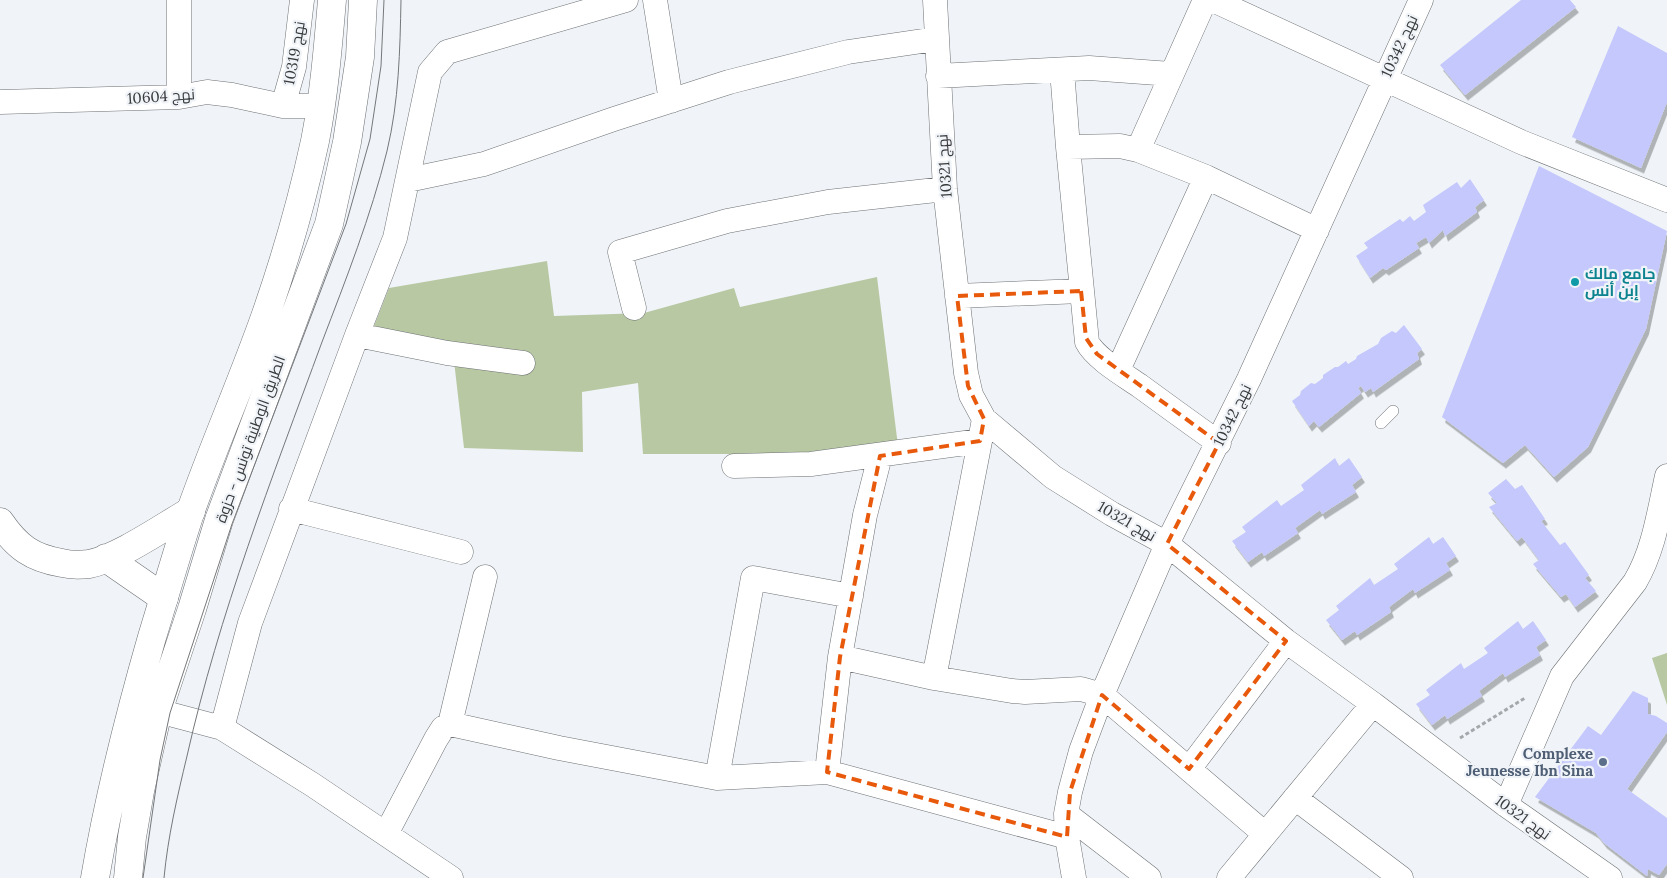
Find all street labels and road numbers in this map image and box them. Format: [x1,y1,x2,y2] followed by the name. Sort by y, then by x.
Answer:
[1376,12,1423,81] street label: نهج 10342
[279,20,311,87] street label: نهج 10319
[126,84,196,110] street label: نهج 10604
[932,133,958,199] street label: نهج 10321
[211,353,290,525] street label: الطريق الوطنية تونس - حزوة
[1209,381,1257,450] street label: نهج 10342
[1094,497,1159,547] street label: نهج 10321
[1490,791,1554,845] street label: نهج 10321

